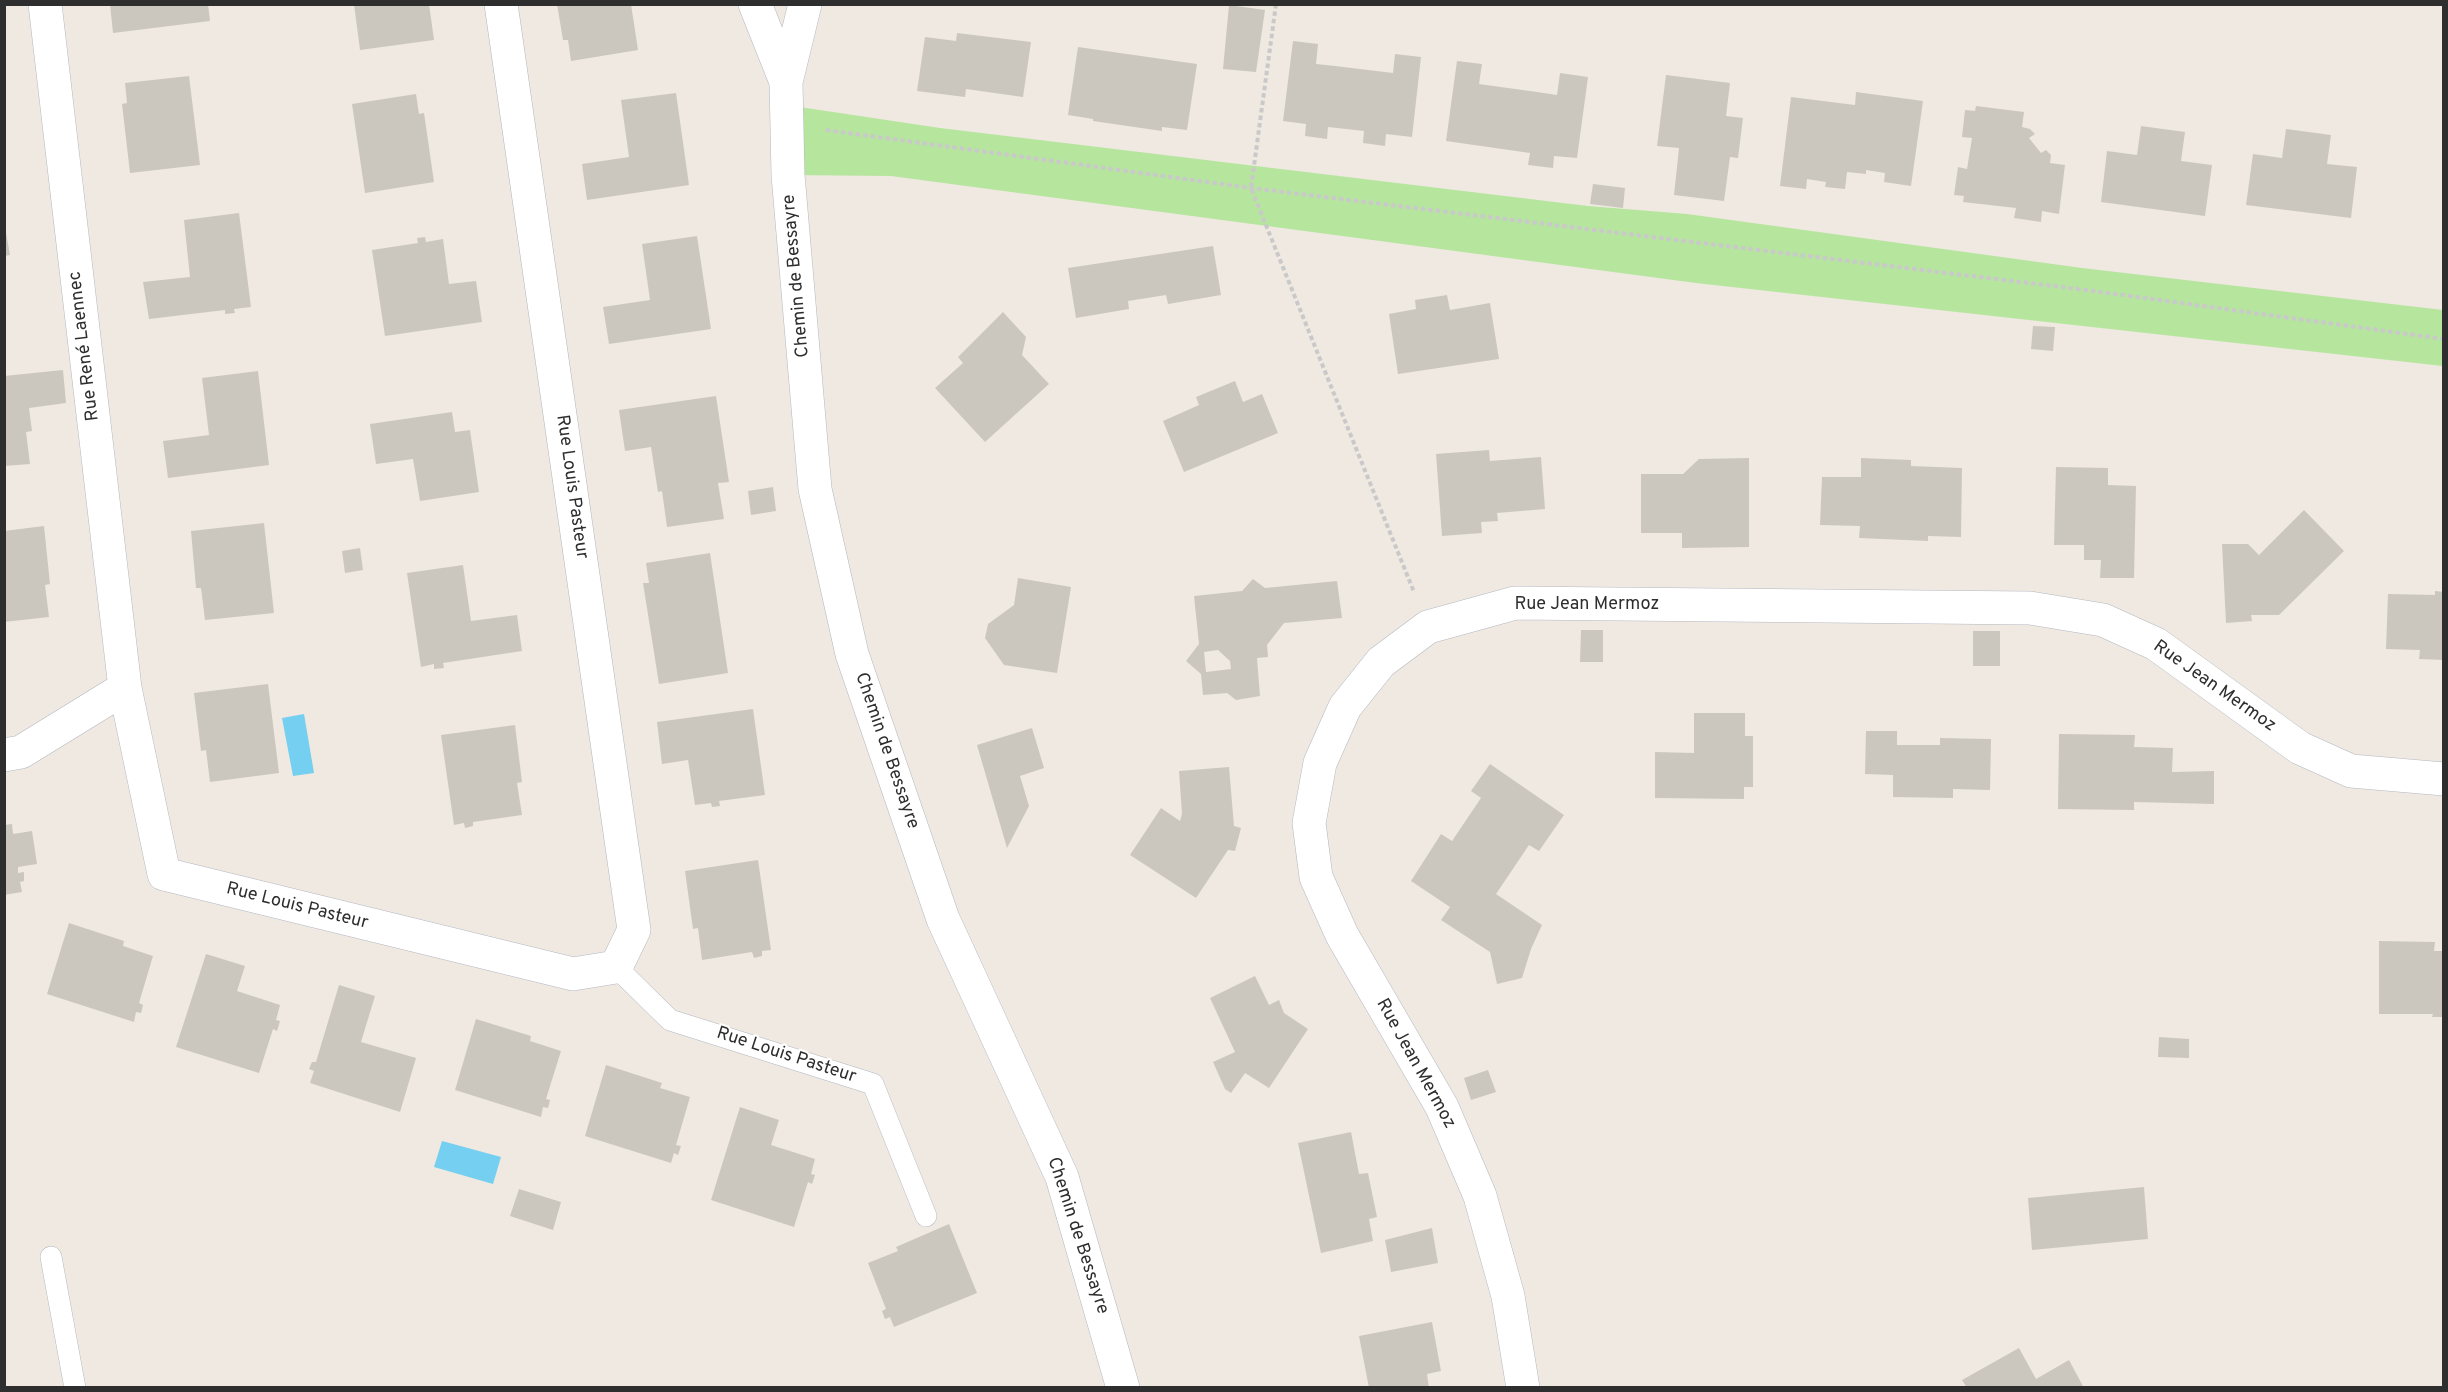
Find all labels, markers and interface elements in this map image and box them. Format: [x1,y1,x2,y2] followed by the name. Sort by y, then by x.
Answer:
[779,194,815,358] street label: Chemin de Bessayre
[65,270,105,422] street label: Rue René Laennec
[550,413,592,561] street label: Rue Louis Pasteur
[1515,594,1659,616] street label: Rue Jean Mermoz
[2148,637,2280,737] street label: Rue Jean Mermoz
[849,670,923,832] street label: Chemin de Bessayre
[224,879,370,935] street label: Rue Louis Pasteur
[1370,995,1460,1133] street label: Rue Jean Mermoz
[714,1023,858,1089] street label: Rue Louis Pasteur
[1041,1155,1113,1317] street label: Chemin de Bessayre

